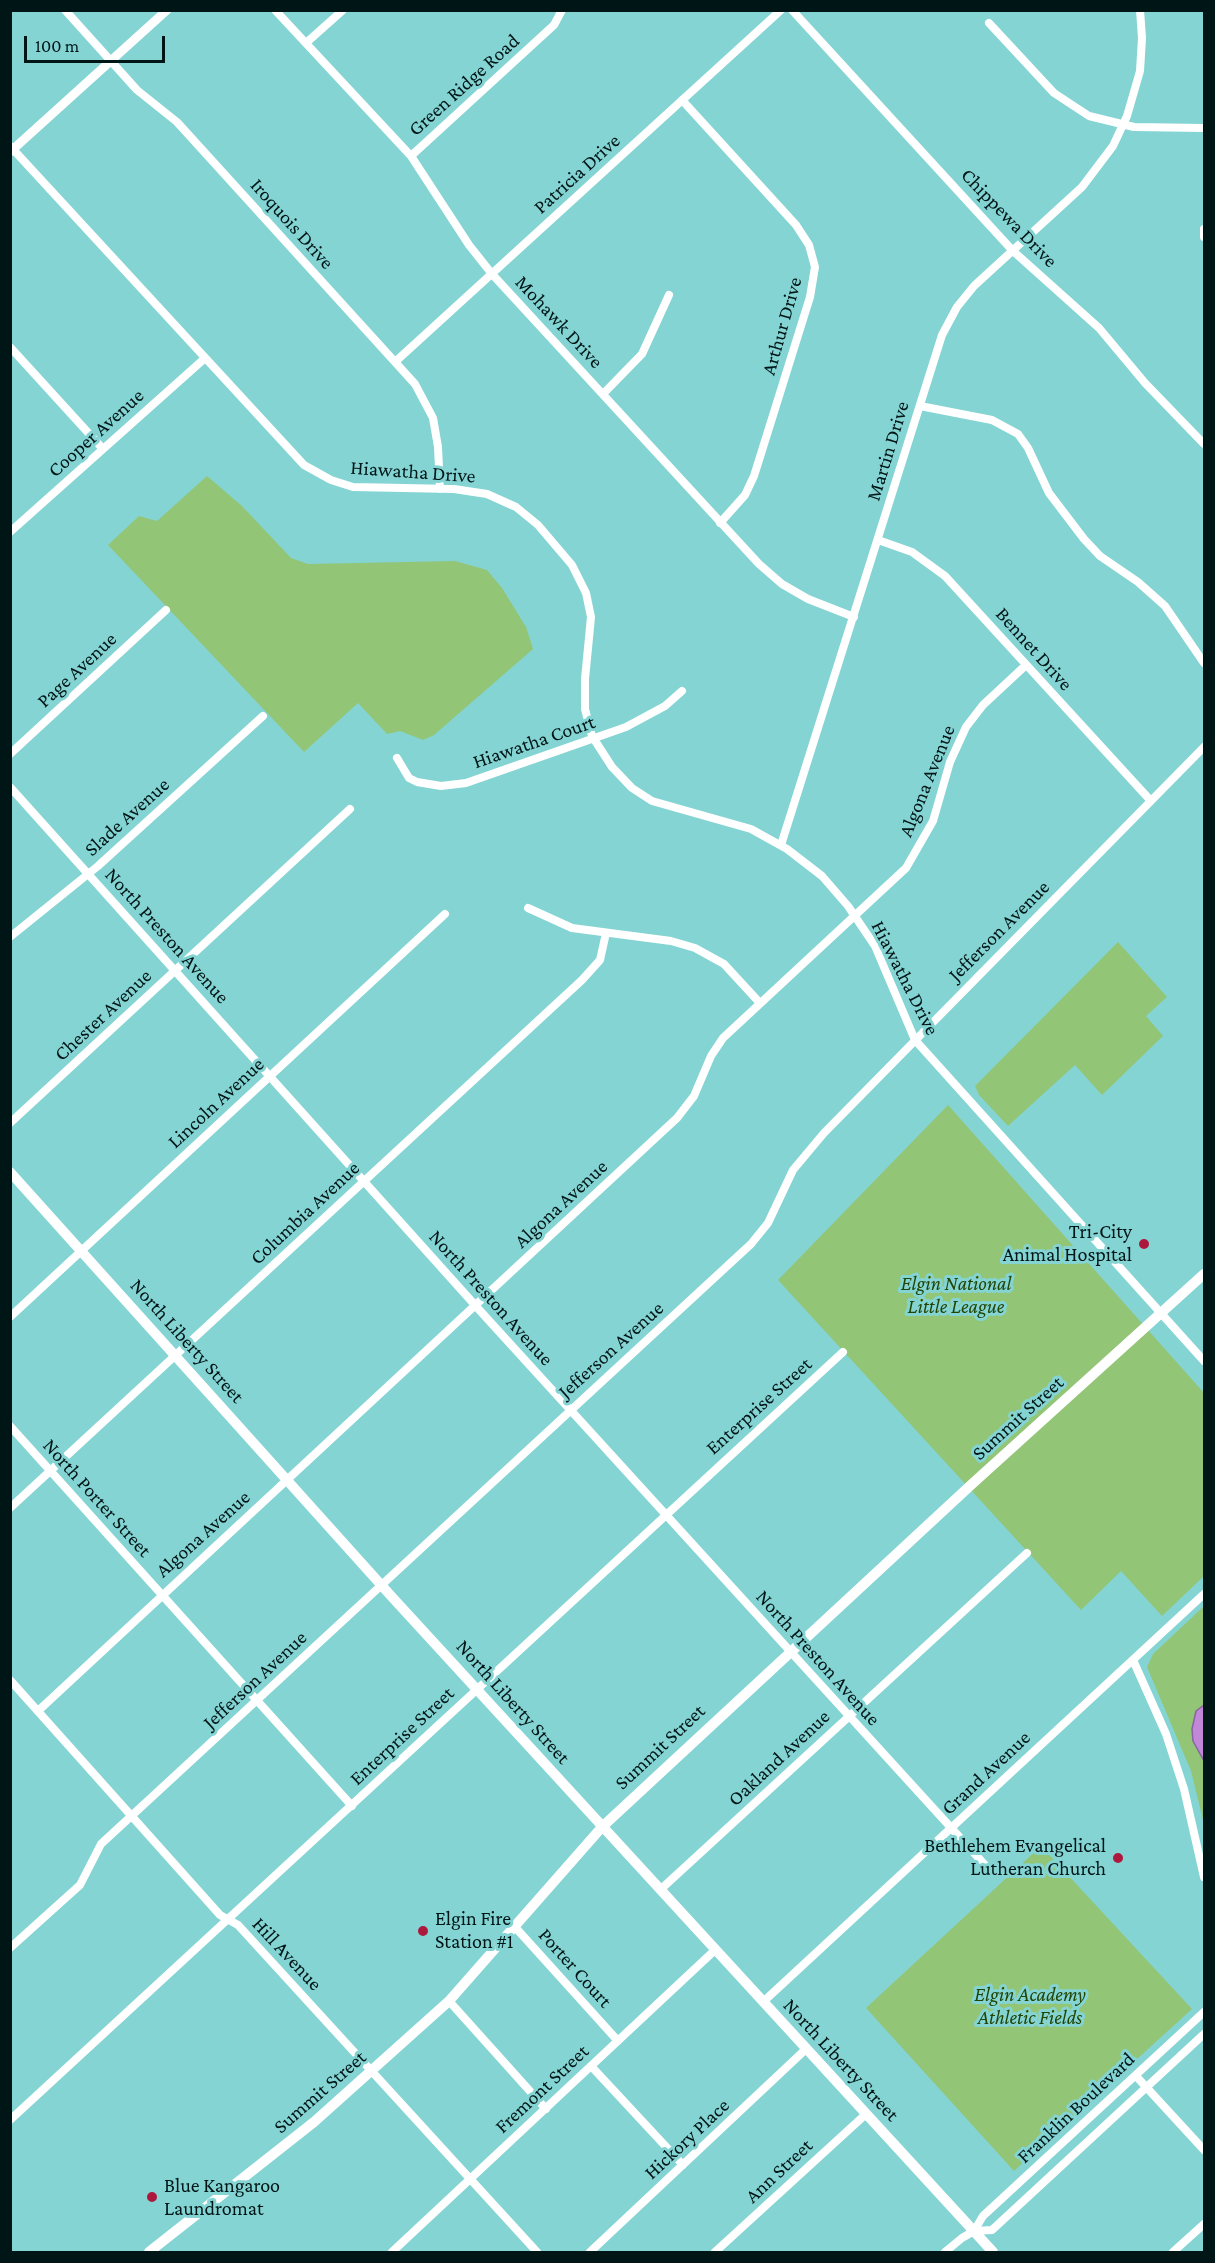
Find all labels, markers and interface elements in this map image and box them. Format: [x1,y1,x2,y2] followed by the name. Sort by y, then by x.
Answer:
[27,24,168,62] scale bar
[404,29,524,141] street label: Green Ridge Road
[35,36,79,56] text: 100 m
[529,129,625,219] street label: Patricia Drive
[956,163,1062,273] street label: Chippewa Drive
[245,174,339,274] street label: Iroquois Drive
[510,271,608,373] street label: Mohawk Drive
[757,274,807,378] street label: Arthur Drive
[43,384,149,482] street label: Cooper Avenue
[861,398,915,504] street label: Martin Drive
[350,456,476,488] street label: Hiawatha Drive
[990,602,1078,696] street label: Bennet Drive
[32,627,122,713] street label: Page Avenue
[470,710,598,774] street label: Hiawatha Court
[894,721,960,841] street label: Algona Avenue
[80,773,174,861] street label: Slade Avenue
[100,863,234,1009] street label: North Preston Avenue
[943,875,1055,987] street label: Jefferson Avenue
[866,917,944,1039] street label: Hiawatha Drive
[49,964,157,1066] street label: Chester Avenue
[163,1052,269,1154] street label: Lincoln Avenue
[509,1155,613,1253] street label: Algona Avenue
[245,1156,365,1270] street label: Columbia Avenue
[1003,1220,1132,1267] place label: Tri-City Animal Hospital
[424,1225,558,1371] street label: North Preston Avenue
[1137,1237,1151,1251] marker: Tri-City Animal Hospital
[901,1272,1011,1319] park label: Elgin National Little League
[125,1274,249,1408] street label: North Liberty Street
[553,1296,669,1404] street label: Jefferson Avenue
[701,1352,817,1460] street label: Enterprise Street
[967,1371,1069,1465] street label: Summit Street
[38,1434,156,1562] street label: North Porter Street
[151,1485,255,1583] street label: Algona Avenue
[751,1585,885,1731] street label: North Preston Avenue
[198,1626,312,1734] street label: Jefferson Avenue
[451,1635,575,1769] street label: North Liberty Street
[345,1682,459,1790] street label: Enterprise Street
[610,1699,710,1795] street label: Summit Street
[723,1705,835,1811] street label: Oakland Avenue
[937,1726,1035,1820] street label: Grand Avenue
[924,1834,1106,1881] place label: Bethlehem Evangelical Lutheran Church
[1111,1851,1125,1865] marker: Bethlehem Evangelical Lutheran Church
[435,1907,513,1954] place label: Elgin Fire Station #1
[247,1912,327,1996] street label: Hill Avenue
[533,1923,617,2013] street label: Porter Court
[416,1924,430,1938] marker: Elgin Fire Station #1
[974,1983,1086,2030] park label: Elgin Academy Athletic Fields
[778,1994,904,2126] street label: North Liberty Street
[490,2040,594,2138] street label: Fremont Street
[269,2045,371,2139] street label: Summit Street
[1012,2047,1140,2169] street label: Franklin Boulevard
[639,2094,735,2184] street label: Hickory Place
[740,2134,818,2208] street label: Ann Street
[164,2174,280,2221] place label: Blue Kangaroo Laundromat
[145,2190,159,2204] marker: Blue Kangaroo Laundromat

